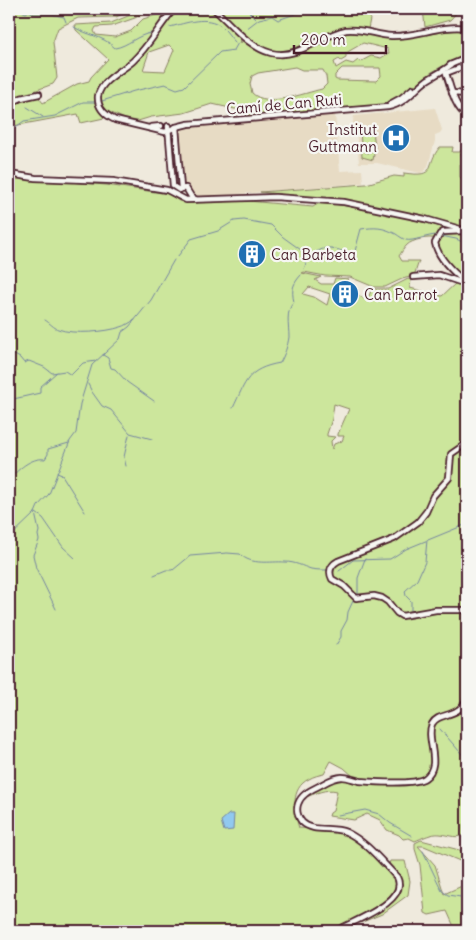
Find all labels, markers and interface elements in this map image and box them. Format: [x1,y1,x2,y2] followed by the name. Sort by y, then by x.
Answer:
[294,22,386,54] scale bar
[301,30,346,49] text: 200 m
[225,89,343,119] street label: Camí de Can Ruti
[308,120,377,156] place label: Institut Guttmann
[381,123,411,153] hospital icon: Institut Guttmann
[237,239,267,269] building icon: Can Barbeta
[271,245,357,264] place label: Can Barbeta
[330,279,360,309] building icon: Can Parrot
[364,285,437,304] place label: Can Parrot

